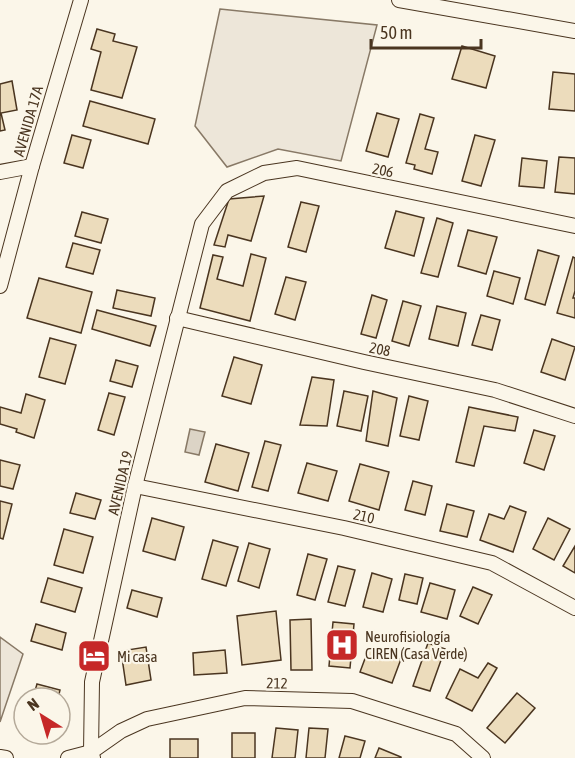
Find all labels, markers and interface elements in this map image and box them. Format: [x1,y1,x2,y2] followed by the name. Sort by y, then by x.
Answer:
[371,12,480,50] scale bar
[380,22,412,43] text: 50 m
[10,83,46,158] street label: AVENIDA 17A
[371,159,395,181] street label: 206
[368,338,392,360] street label: 208
[104,449,136,517] street label: AVENIDA 19
[352,505,376,527] street label: 210
[324,627,360,663] hospital icon: Neurofisiología CIREN (Casa Verde)
[365,628,468,662] place label: Neurofisiología CIREN (Casa Verde)
[76,638,112,674] hotel icon: Mi casa
[117,648,157,665] place label: Mi casa
[266,674,288,692] street label: 212
[12,686,72,746] north arrow
[24,694,42,714] text: N

